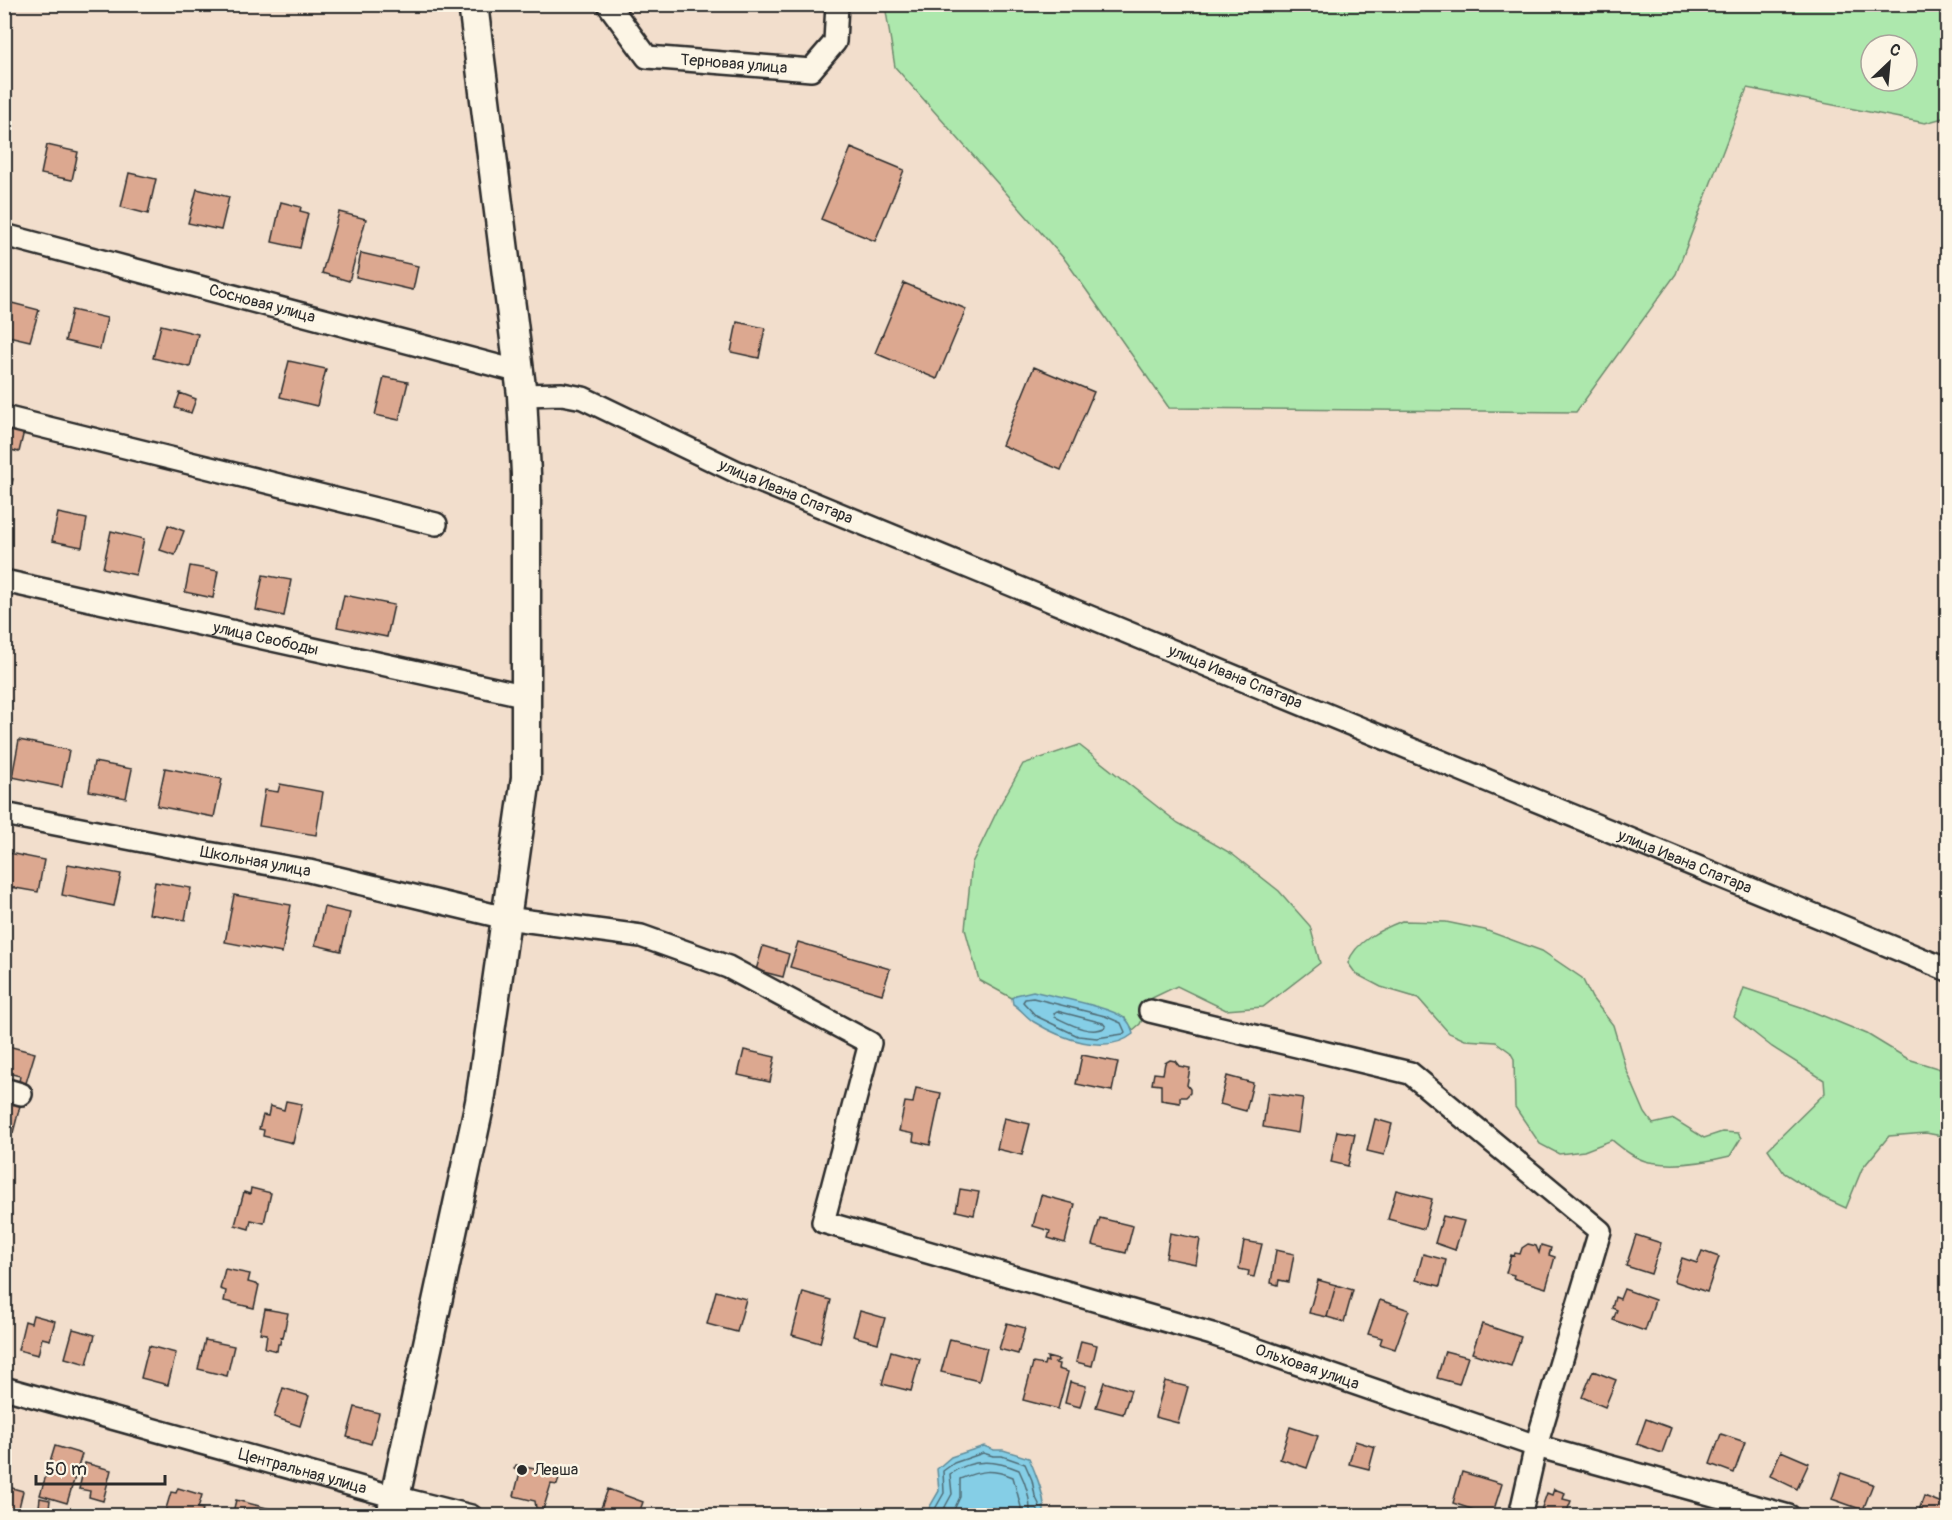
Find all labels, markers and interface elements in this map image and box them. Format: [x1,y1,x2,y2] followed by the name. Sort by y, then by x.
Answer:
[1859,33,1919,93] north arrow
[1886,39,1904,62] text: С
[680,50,788,78] street label: Терновая улица
[207,280,318,327] street label: Сосновая улица
[715,454,856,528] street label: улица Ивана Спатара
[210,617,320,660] street label: улица Свободы
[1164,640,1305,713] street label: улица Ивана Спатара
[1614,825,1755,898] street label: улица Ивана Спатара
[199,842,312,881] street label: Школьная улица
[1252,1340,1362,1394] street label: Ольховая улица
[236,1444,369,1499] street label: Центральная улица
[36,1448,165,1486] scale bar
[45,1458,87,1481] text: 50 m
[533,1460,578,1480] place label: Левша
[515,1463,529,1477] marker: Левша

